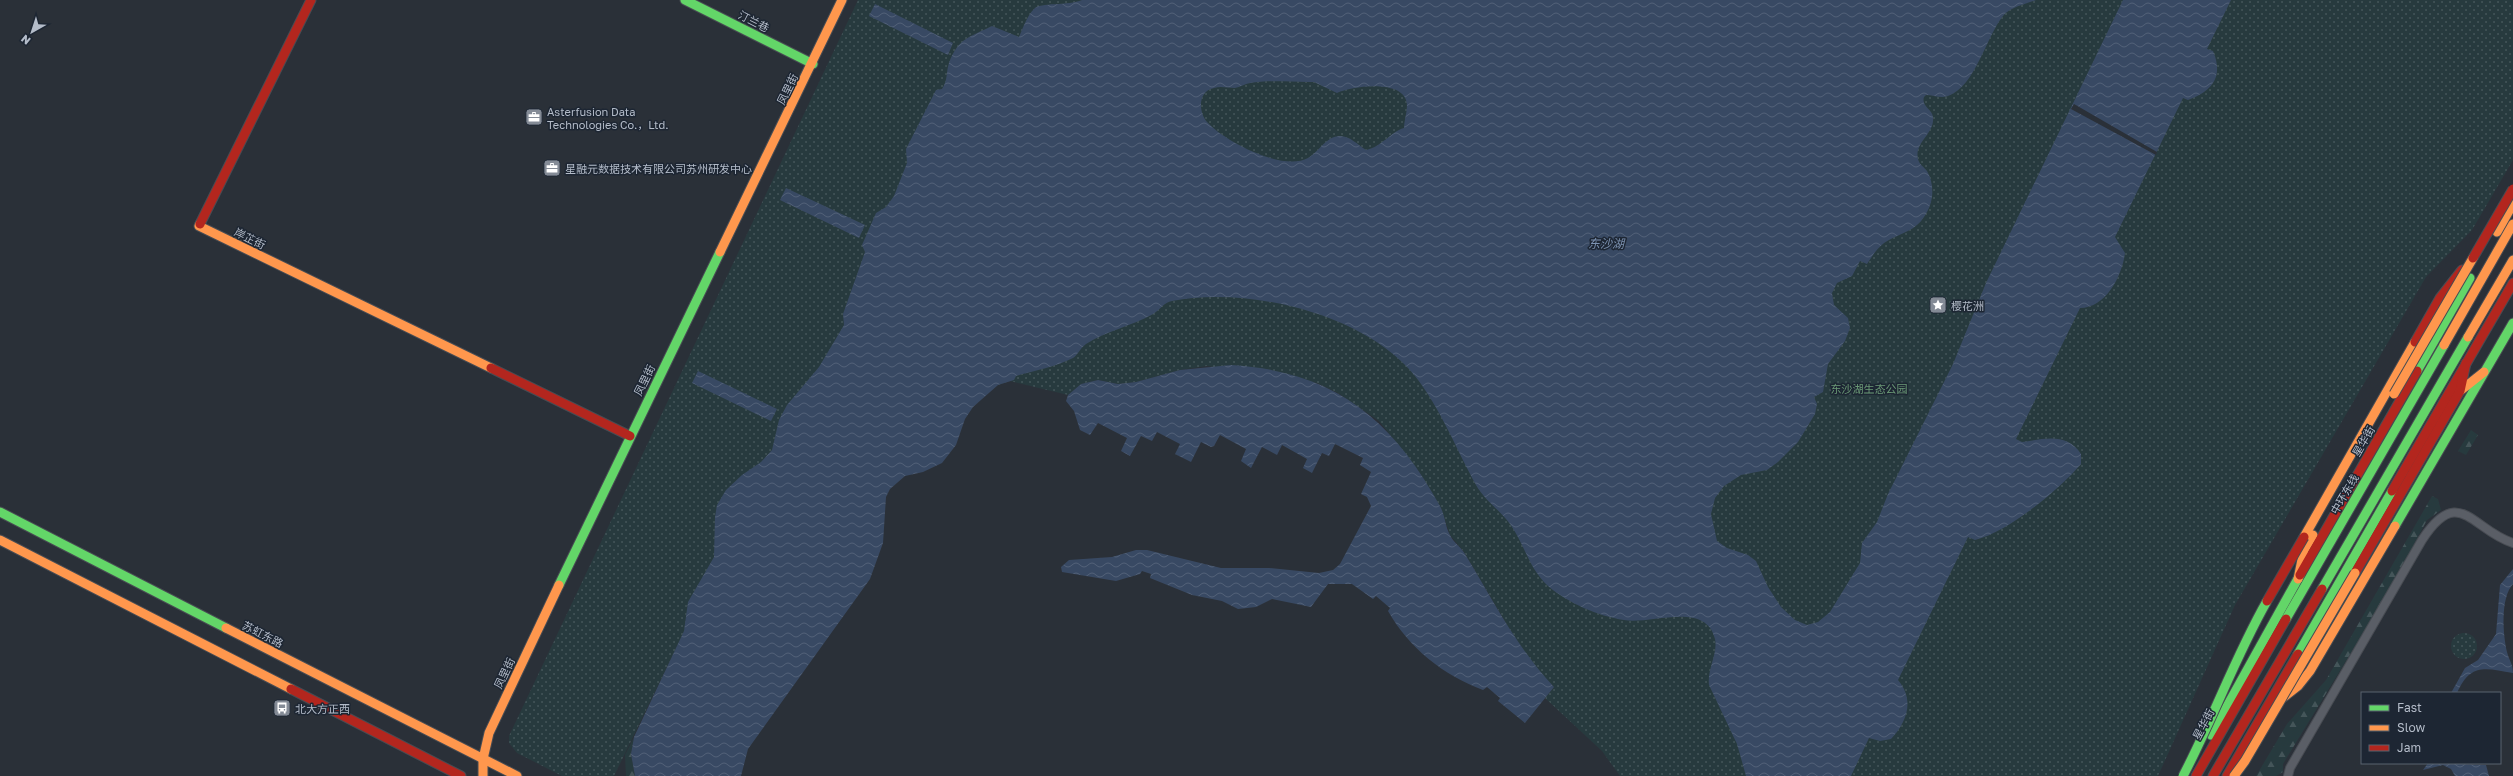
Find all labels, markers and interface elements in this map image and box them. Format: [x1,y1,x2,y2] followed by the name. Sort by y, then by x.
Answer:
[736,8,772,34] street label: 汀兰巷
[12,12,52,52] north arrow
[18,32,33,48] text: N
[774,71,800,107] street label: 凤里街
[547,105,669,131] place label: Asterfusion Data Technologies Co.，Ltd.
[524,107,544,127] office icon: Asterfusion Data Technologies Co.，Ltd.
[542,158,562,178] office icon: 星融元数据技术有限公司苏州研发中心
[565,162,752,175] place label: 星融元数据技术有限公司苏州研发中心
[232,225,268,251] street label: 岸芷街
[1588,236,1626,251] water label: 东沙湖
[1928,295,1948,315] place icon: 樱花洲
[1951,299,1984,312] place label: 樱花洲
[631,362,657,398] street label: 凤里街
[1831,382,1908,395] park label: 东沙湖生态公园
[2349,423,2377,459] street label: 星华街
[2327,472,2361,516] street label: 中环东线
[240,618,286,650] street label: 苏虹东路
[491,655,517,691] street label: 凤里街
[2361,692,2501,764] legend
[272,698,292,718] bus stop icon: 北大方正西
[2397,700,2422,715] text: Fast
[295,702,350,715] place label: 北大方正西
[2190,706,2216,742] street label: 星华街
[2397,720,2425,735] text: Slow
[2397,740,2421,755] text: Jam

